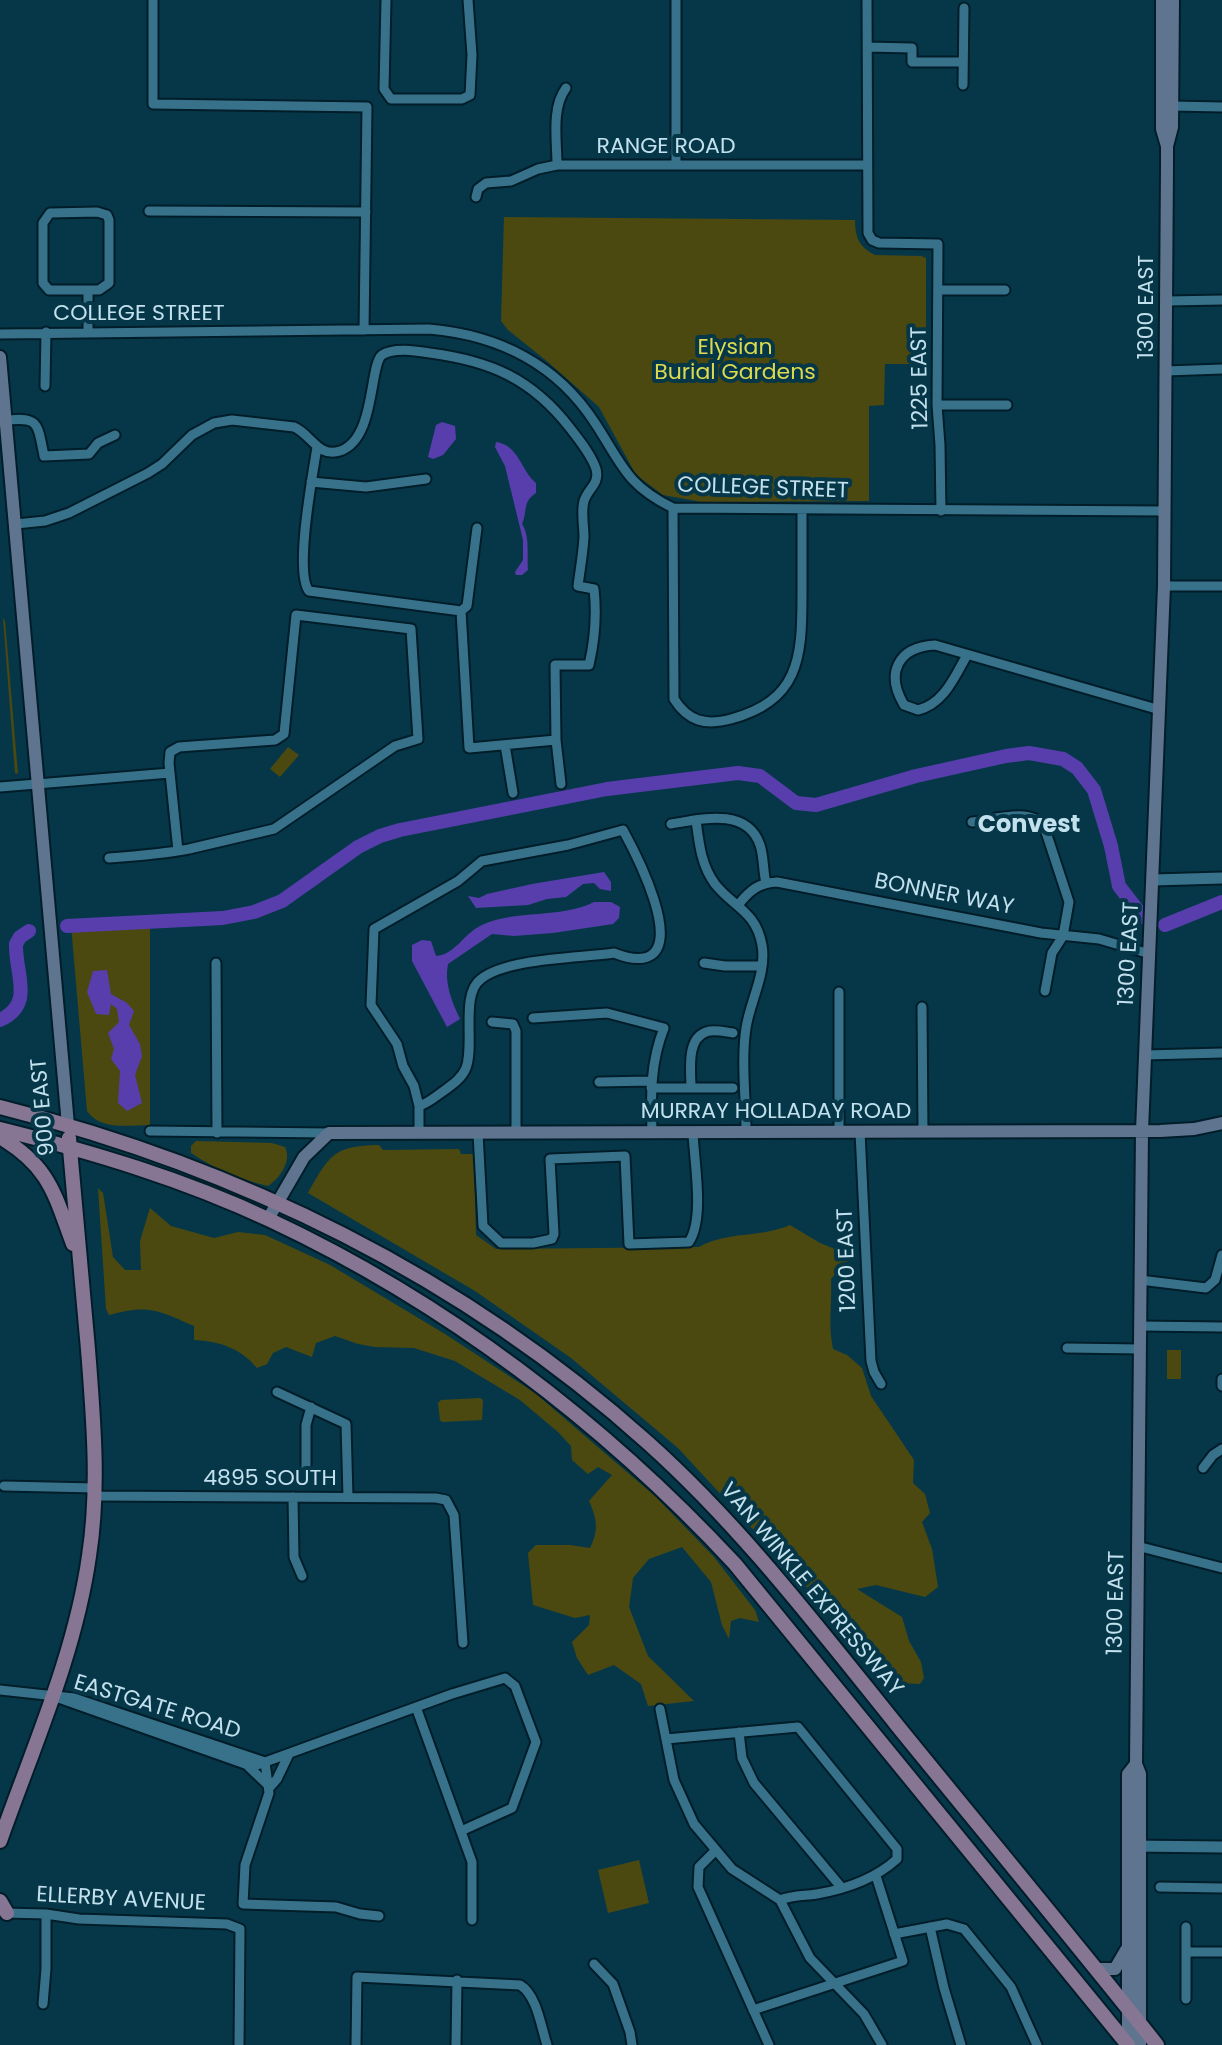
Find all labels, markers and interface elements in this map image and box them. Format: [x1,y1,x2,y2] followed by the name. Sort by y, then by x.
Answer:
[597,134,735,160] street label: RANGE ROAD
[1134,255,1160,359] street label: 1300 EAST
[53,301,225,327] street label: COLLEGE STREET
[907,326,935,430] street label: 1225 EAST
[654,335,816,386] park label: Elysian Burial Gardens
[677,473,849,505] street label: COLLEGE STREET
[978,812,1080,840] district label: Convest
[872,869,1016,921] street label: BONNER WAY
[1114,901,1146,1007] street label: 1300 EAST
[27,1057,61,1157] street label: 900 EAST
[641,1099,911,1125] street label: MURRAY HOLLADAY ROAD
[833,1208,863,1312] street label: 1200 EAST
[203,1466,337,1492] street label: 4895 SOUTH
[714,1478,908,1702] street label: VAN WINKLE EXPRESSWAY
[1103,1551,1131,1655] street label: 1300 EAST
[70,1670,244,1746] street label: EASTGATE ROAD
[36,1882,206,1918] street label: ELLERBY AVENUE

